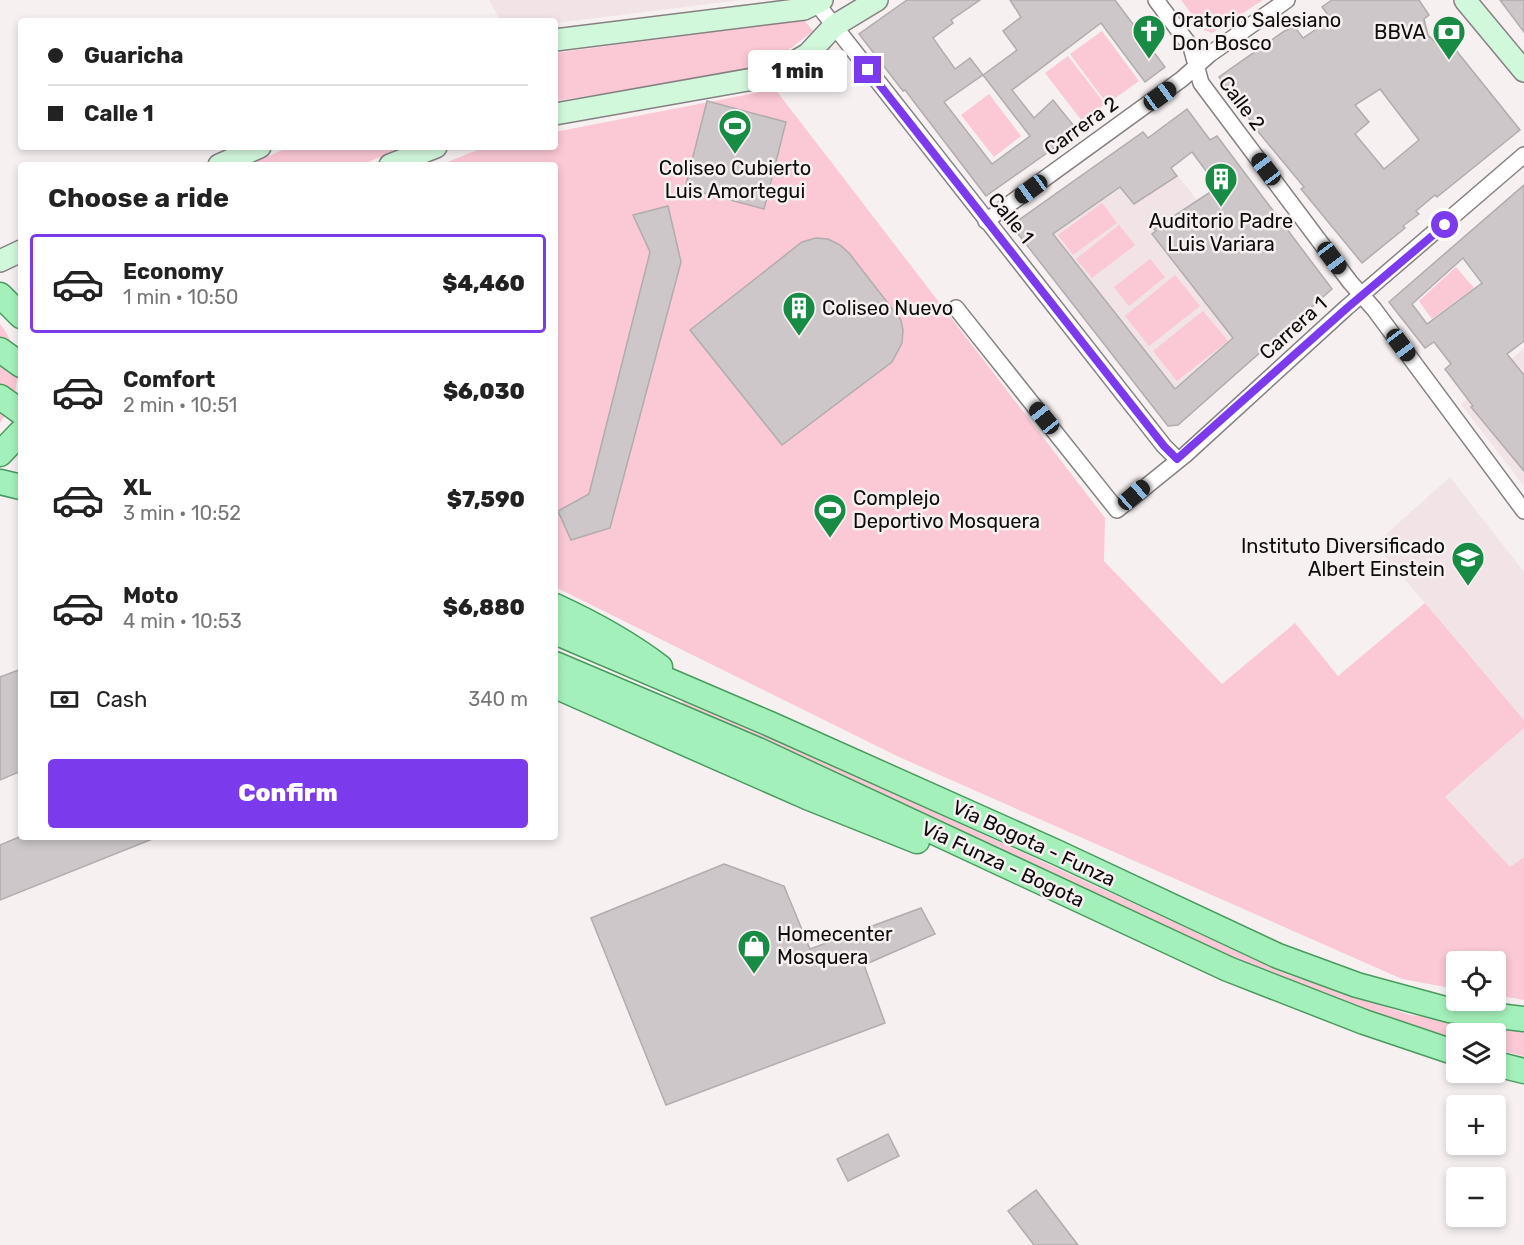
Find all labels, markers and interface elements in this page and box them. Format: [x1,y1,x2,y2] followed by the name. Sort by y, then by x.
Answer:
[1172,8,1341,55] place label: Oratorio Salesiano Don Bosco
[1131,13,1167,60] church icon: Oratorio Salesiano Don Bosco
[1431,14,1467,61] bank icon: BBVA
[1374,20,1426,44] place label: BBVA
[84,42,183,69] text: Guaricha
[748,49,847,91] callout: 1 min
[854,56,881,83] route end
[771,59,824,83] text: 1 min
[1214,71,1270,135] street label: Calle 2
[1140,78,1180,114] car
[1039,91,1123,161] street label: Carrera 2
[84,100,154,127] text: Calle 1
[717,108,753,155] sports icon: Coliseo Cubierto Luis Amortegui
[1248,149,1284,189] car
[659,156,811,203] place label: Coliseo Cubierto Luis Amortegui
[1203,161,1239,208] building icon: Auditorio Padre Luis Variara
[1011,171,1051,207] car
[48,182,229,214] text: Choose a ride
[983,188,1039,248] street label: Calle 1
[1149,209,1293,256] place label: Auditorio Padre Luis Variara
[1431,211,1458,238] route start
[1314,238,1350,278] car
[51,257,105,311] icon: car
[123,258,224,285] text: Economy
[442,270,525,297] text: $4,460
[123,285,239,309] text: 1 min · 10:50
[781,290,817,337] building icon: Coliseo Nuevo
[1254,291,1332,365] street label: Carrera 1
[822,296,953,320] place label: Coliseo Nuevo
[1383,325,1419,365] car
[51,365,105,419] icon: car
[123,366,215,393] text: Comfort
[443,378,525,405] text: $6,030
[123,393,237,417] text: 2 min · 10:51
[1026,398,1062,438] car
[51,473,105,527] icon: car
[123,474,151,501] text: XL
[1115,476,1153,514] car
[447,486,525,513] text: $7,590
[853,486,1040,533] place label: Complejo Deportivo Mosquera
[812,492,848,539] sports icon: Complejo Deportivo Mosquera
[123,501,241,525] text: 3 min · 10:52
[1241,534,1445,581] place label: Instituto Diversificado Albert Einstein
[1450,540,1486,587] school or university icon: Instituto Diversificado Albert Einstein
[51,581,105,635] icon: car
[123,582,178,609] text: Moto
[443,594,525,621] text: $6,880
[123,609,242,633] text: 4 min · 10:53
[48,683,81,716] icon: cash
[96,686,147,713] text: Cash
[468,687,528,711] text: 340 m
[48,759,528,828] button: Confirm
[949,795,1119,891] street label: Vía Bogota - Funza
[918,816,1088,912] street label: Vía Funza - Bogota
[777,922,893,969] place label: Homecenter Mosquera
[736,928,772,975] shop icon: Homecenter Mosquera
[1446,951,1506,1227] map controls
[1446,951,1506,1011] button: locate
[1446,1023,1506,1083] button: layers
[1446,1095,1506,1155] button: +
[1446,1167,1506,1227] button: −

